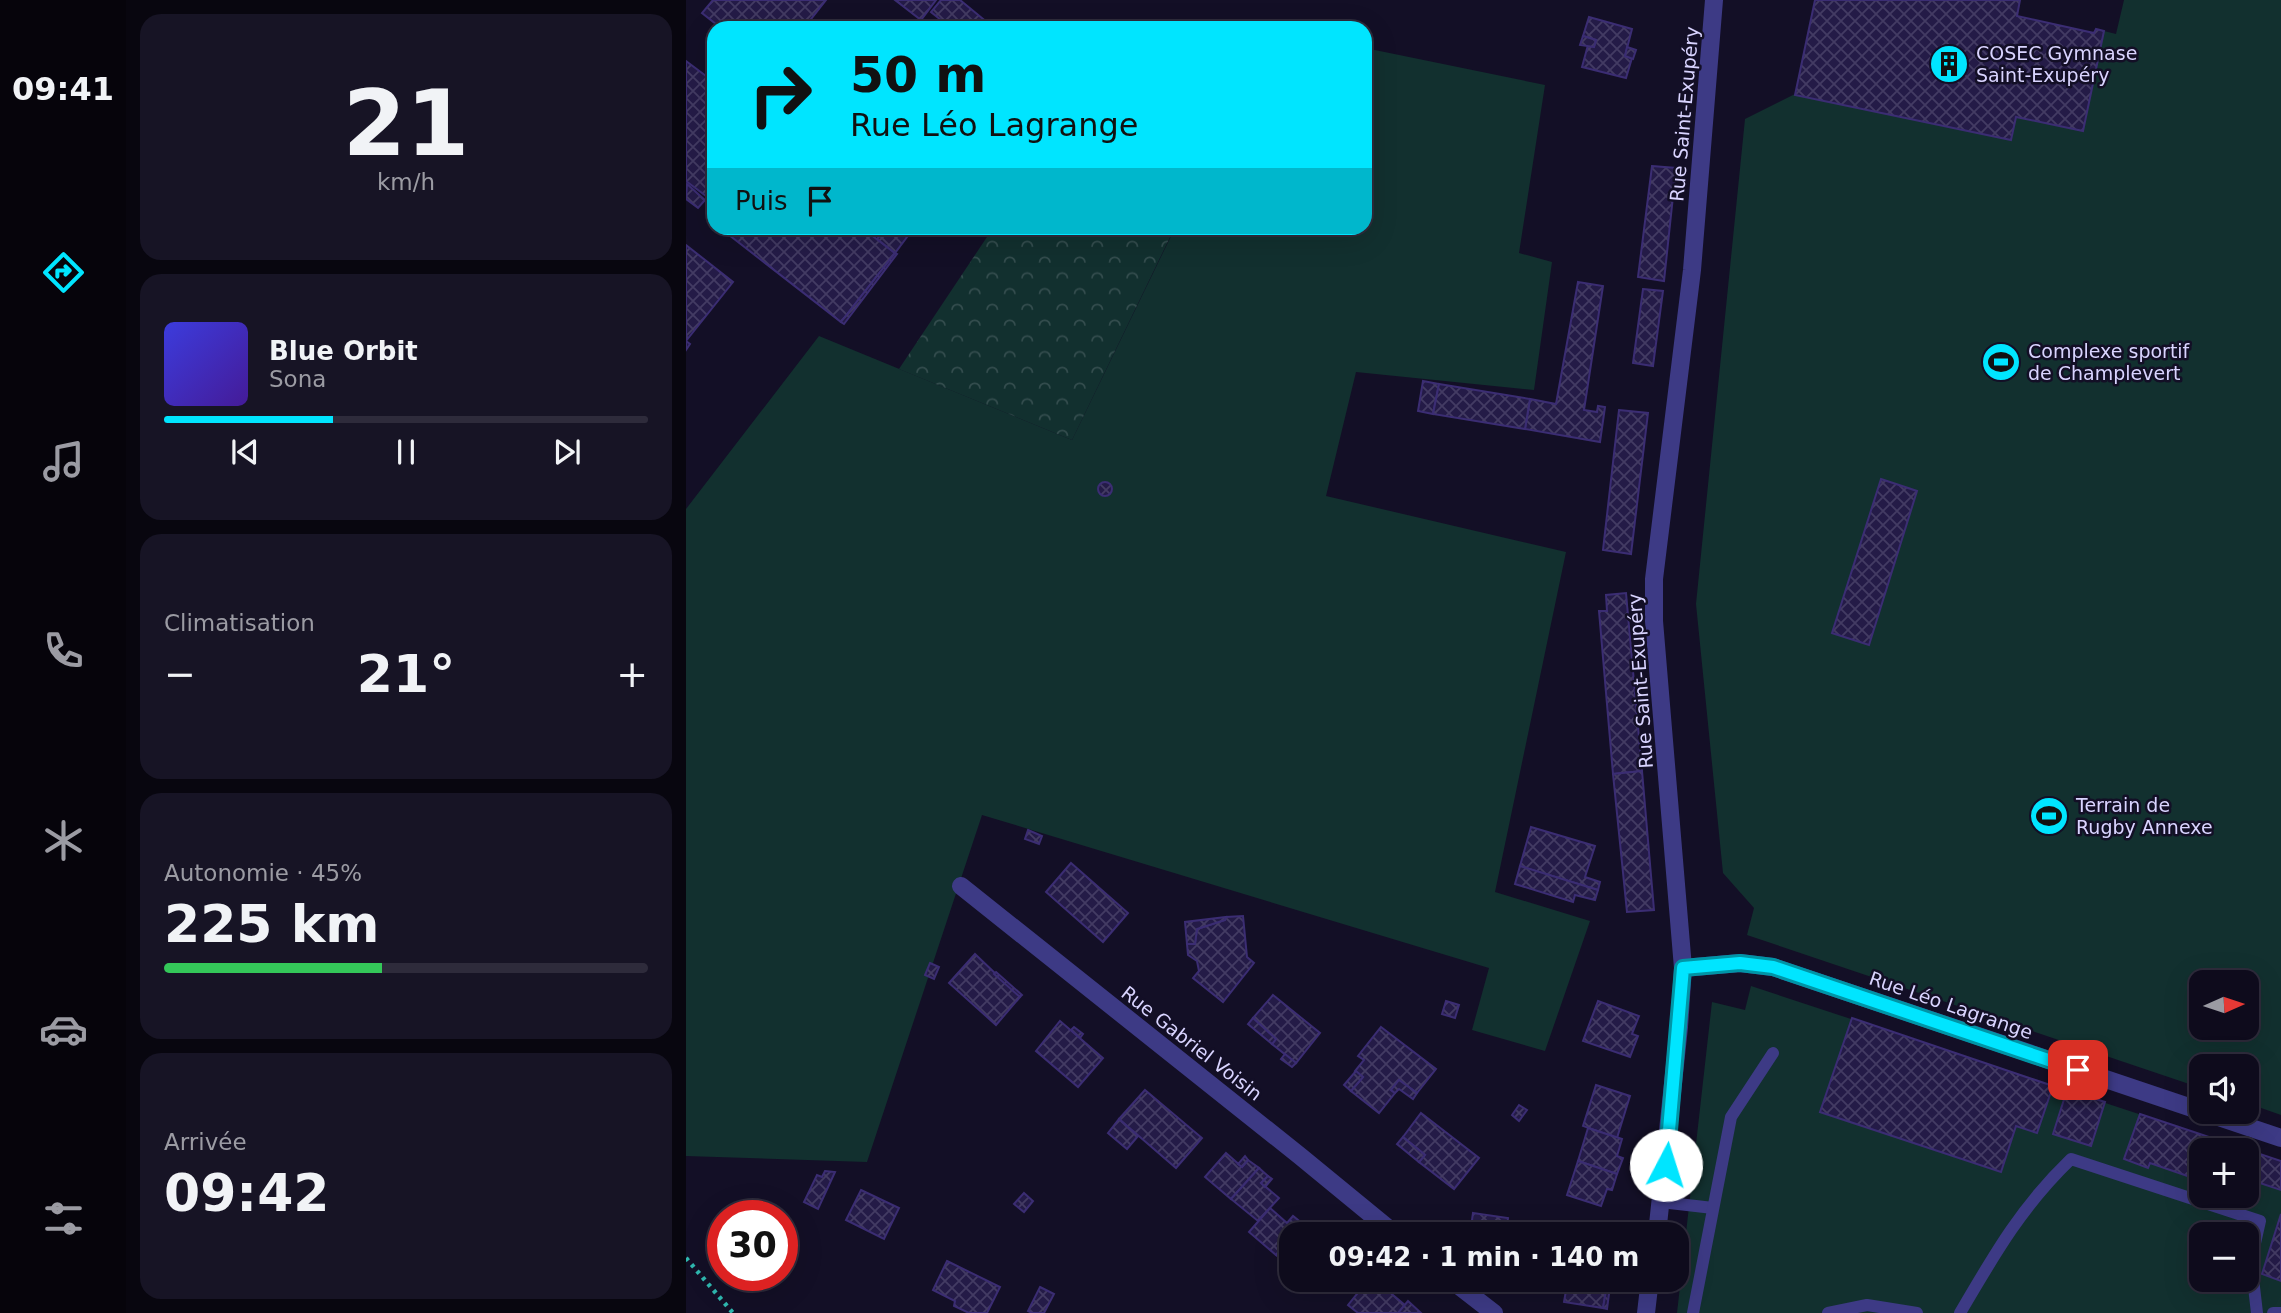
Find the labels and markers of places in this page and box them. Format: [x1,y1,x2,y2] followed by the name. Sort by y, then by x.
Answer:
[1976,42,2137,86] place label: COSEC Gymnase Saint-Exupéry
[1928,43,1970,85] building icon: COSEC Gymnase Saint-Exupéry
[2028,340,2191,384] place label: Complexe sportif de Champlevert
[1980,341,2022,383] sports icon: Complexe sportif de Champlevert
[2075,794,2213,838] place label: Terrain de Rugby Annexe
[2028,795,2070,837] sports icon: Terrain de Rugby Annexe
[2048,1040,2108,1100] pin

